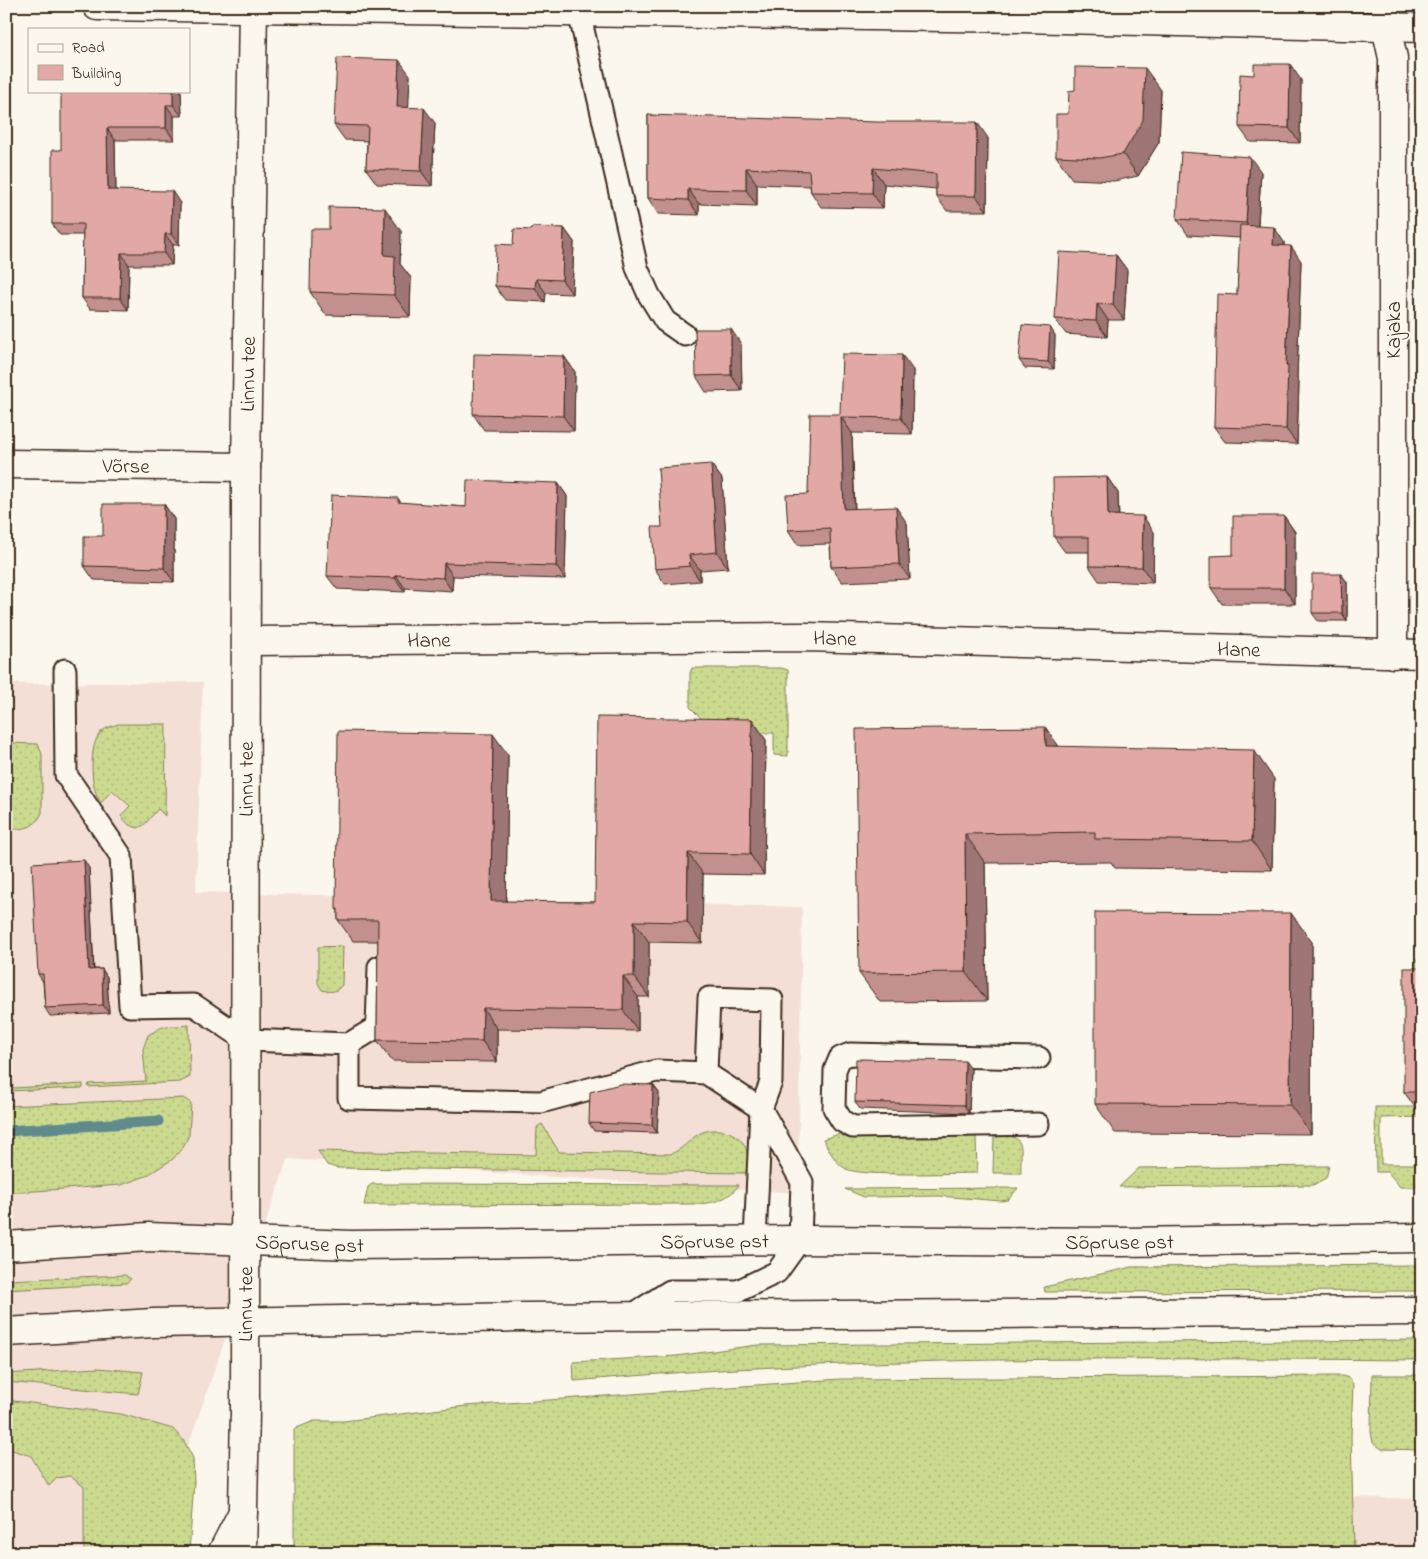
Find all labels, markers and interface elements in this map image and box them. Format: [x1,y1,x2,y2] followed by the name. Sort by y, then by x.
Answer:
[28,28,190,92] legend
[72,37,105,59] text: Road
[71,63,121,86] text: Building
[1380,301,1410,359] street label: Kajaka
[234,336,265,412] street label: Linnu tee
[101,452,150,483] street label: Võrse
[813,624,858,655] street label: Hane
[407,627,451,657] street label: Hane
[1217,635,1261,667] street label: Hane
[233,741,263,817] street label: Linnu tee
[660,1227,769,1259] street label: Sõpruse pst
[255,1228,364,1262] street label: Sõpruse pst
[1065,1228,1174,1259] street label: Sõpruse pst
[232,1266,262,1342] street label: Linnu tee

